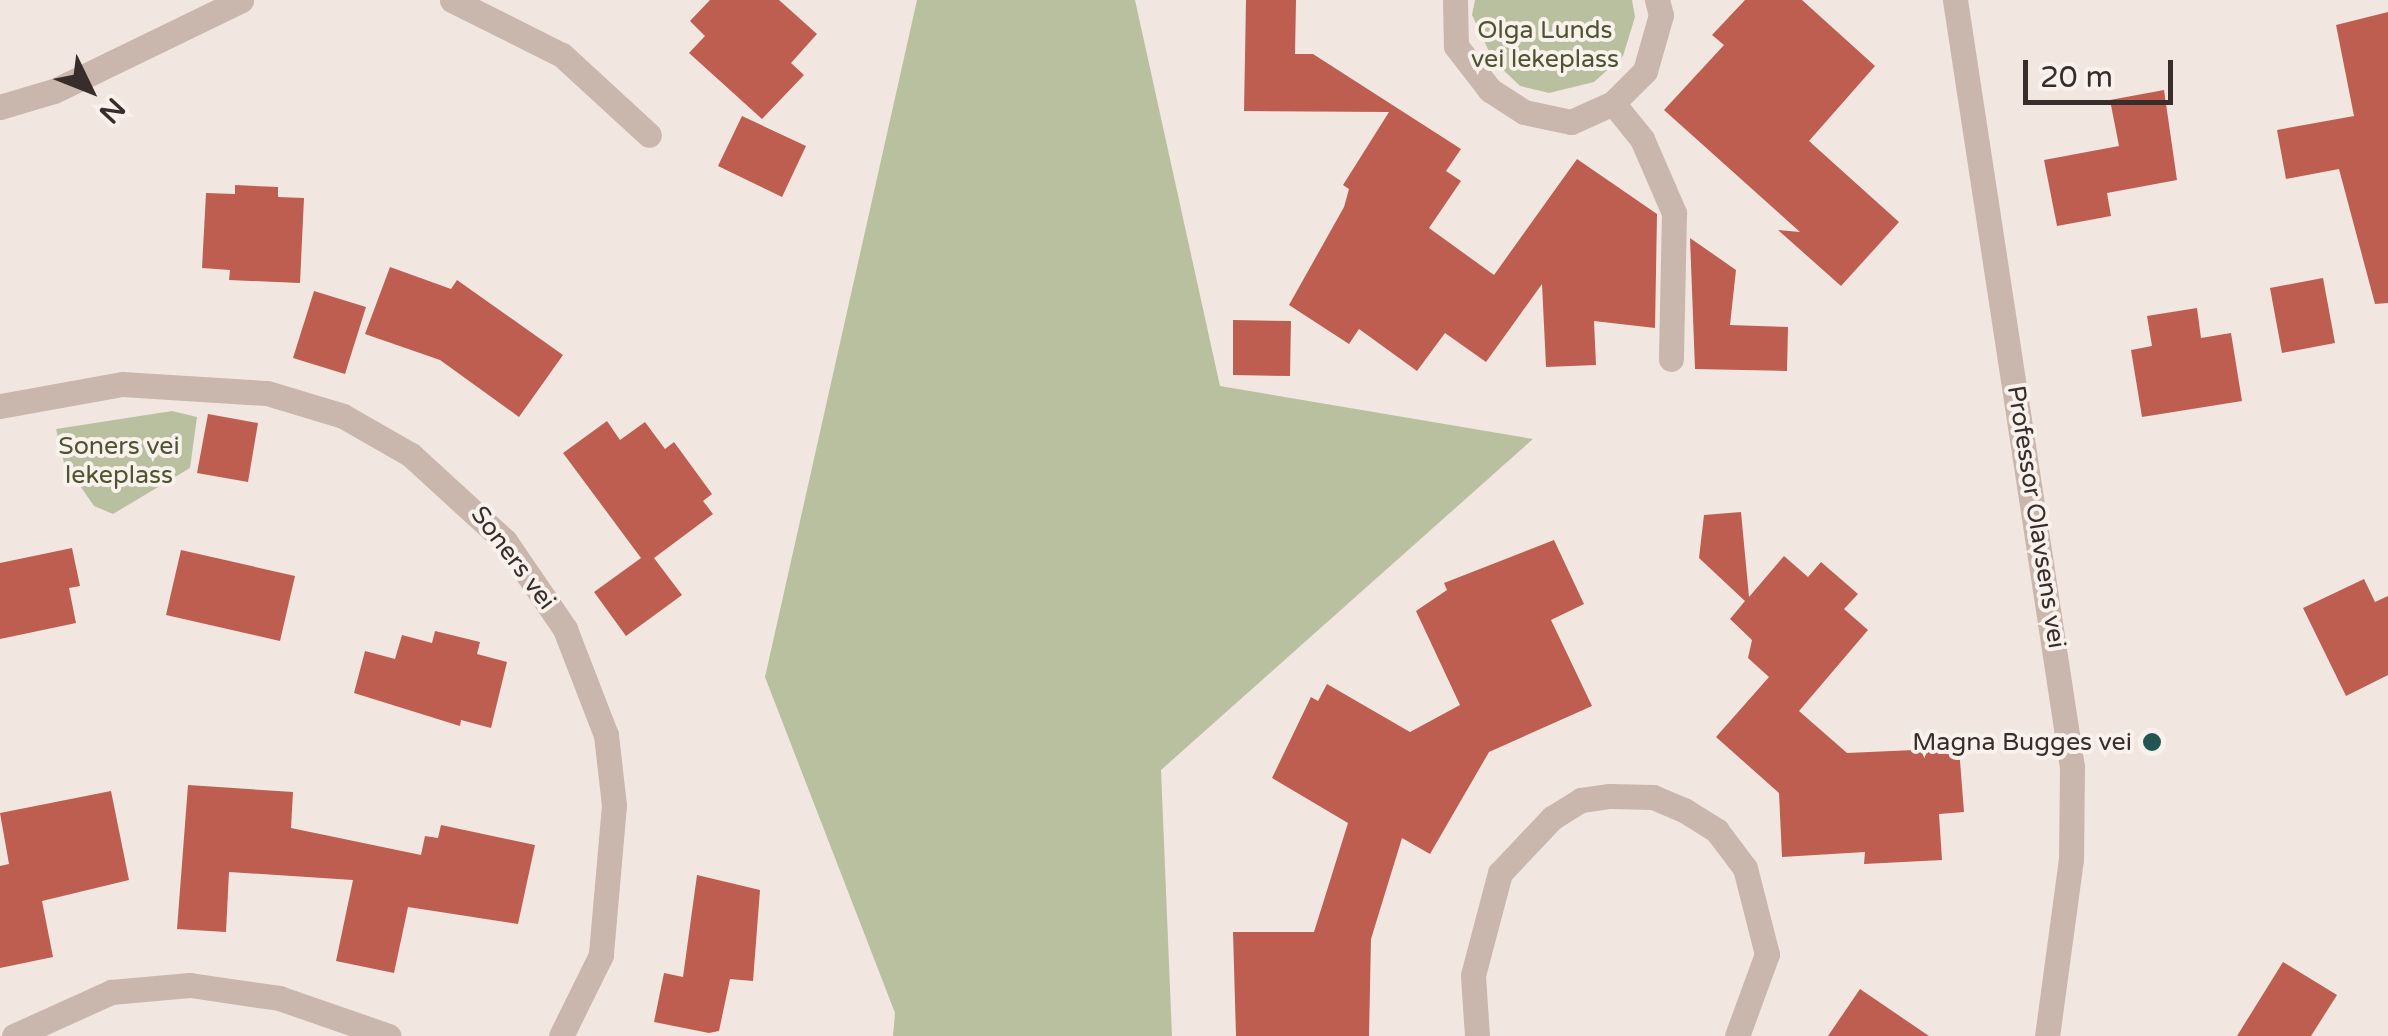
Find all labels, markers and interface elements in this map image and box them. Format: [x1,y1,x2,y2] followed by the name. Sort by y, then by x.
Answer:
[1471,16,1619,75] park label: Olga Lunds vei lekeplass
[40,40,140,140] north arrow
[2028,40,2178,102] scale bar
[2040,59,2113,96] text: 20 m
[92,91,132,130] text: N
[2000,383,2072,651] street label: Professor Olavsens vei
[58,432,180,491] park label: Soners vei lekeplass
[464,500,562,616] street label: Soners vei
[1912,727,2132,757] place label: Magna Bugges vei
[2141,731,2163,753] marker: Magna Bugges vei

